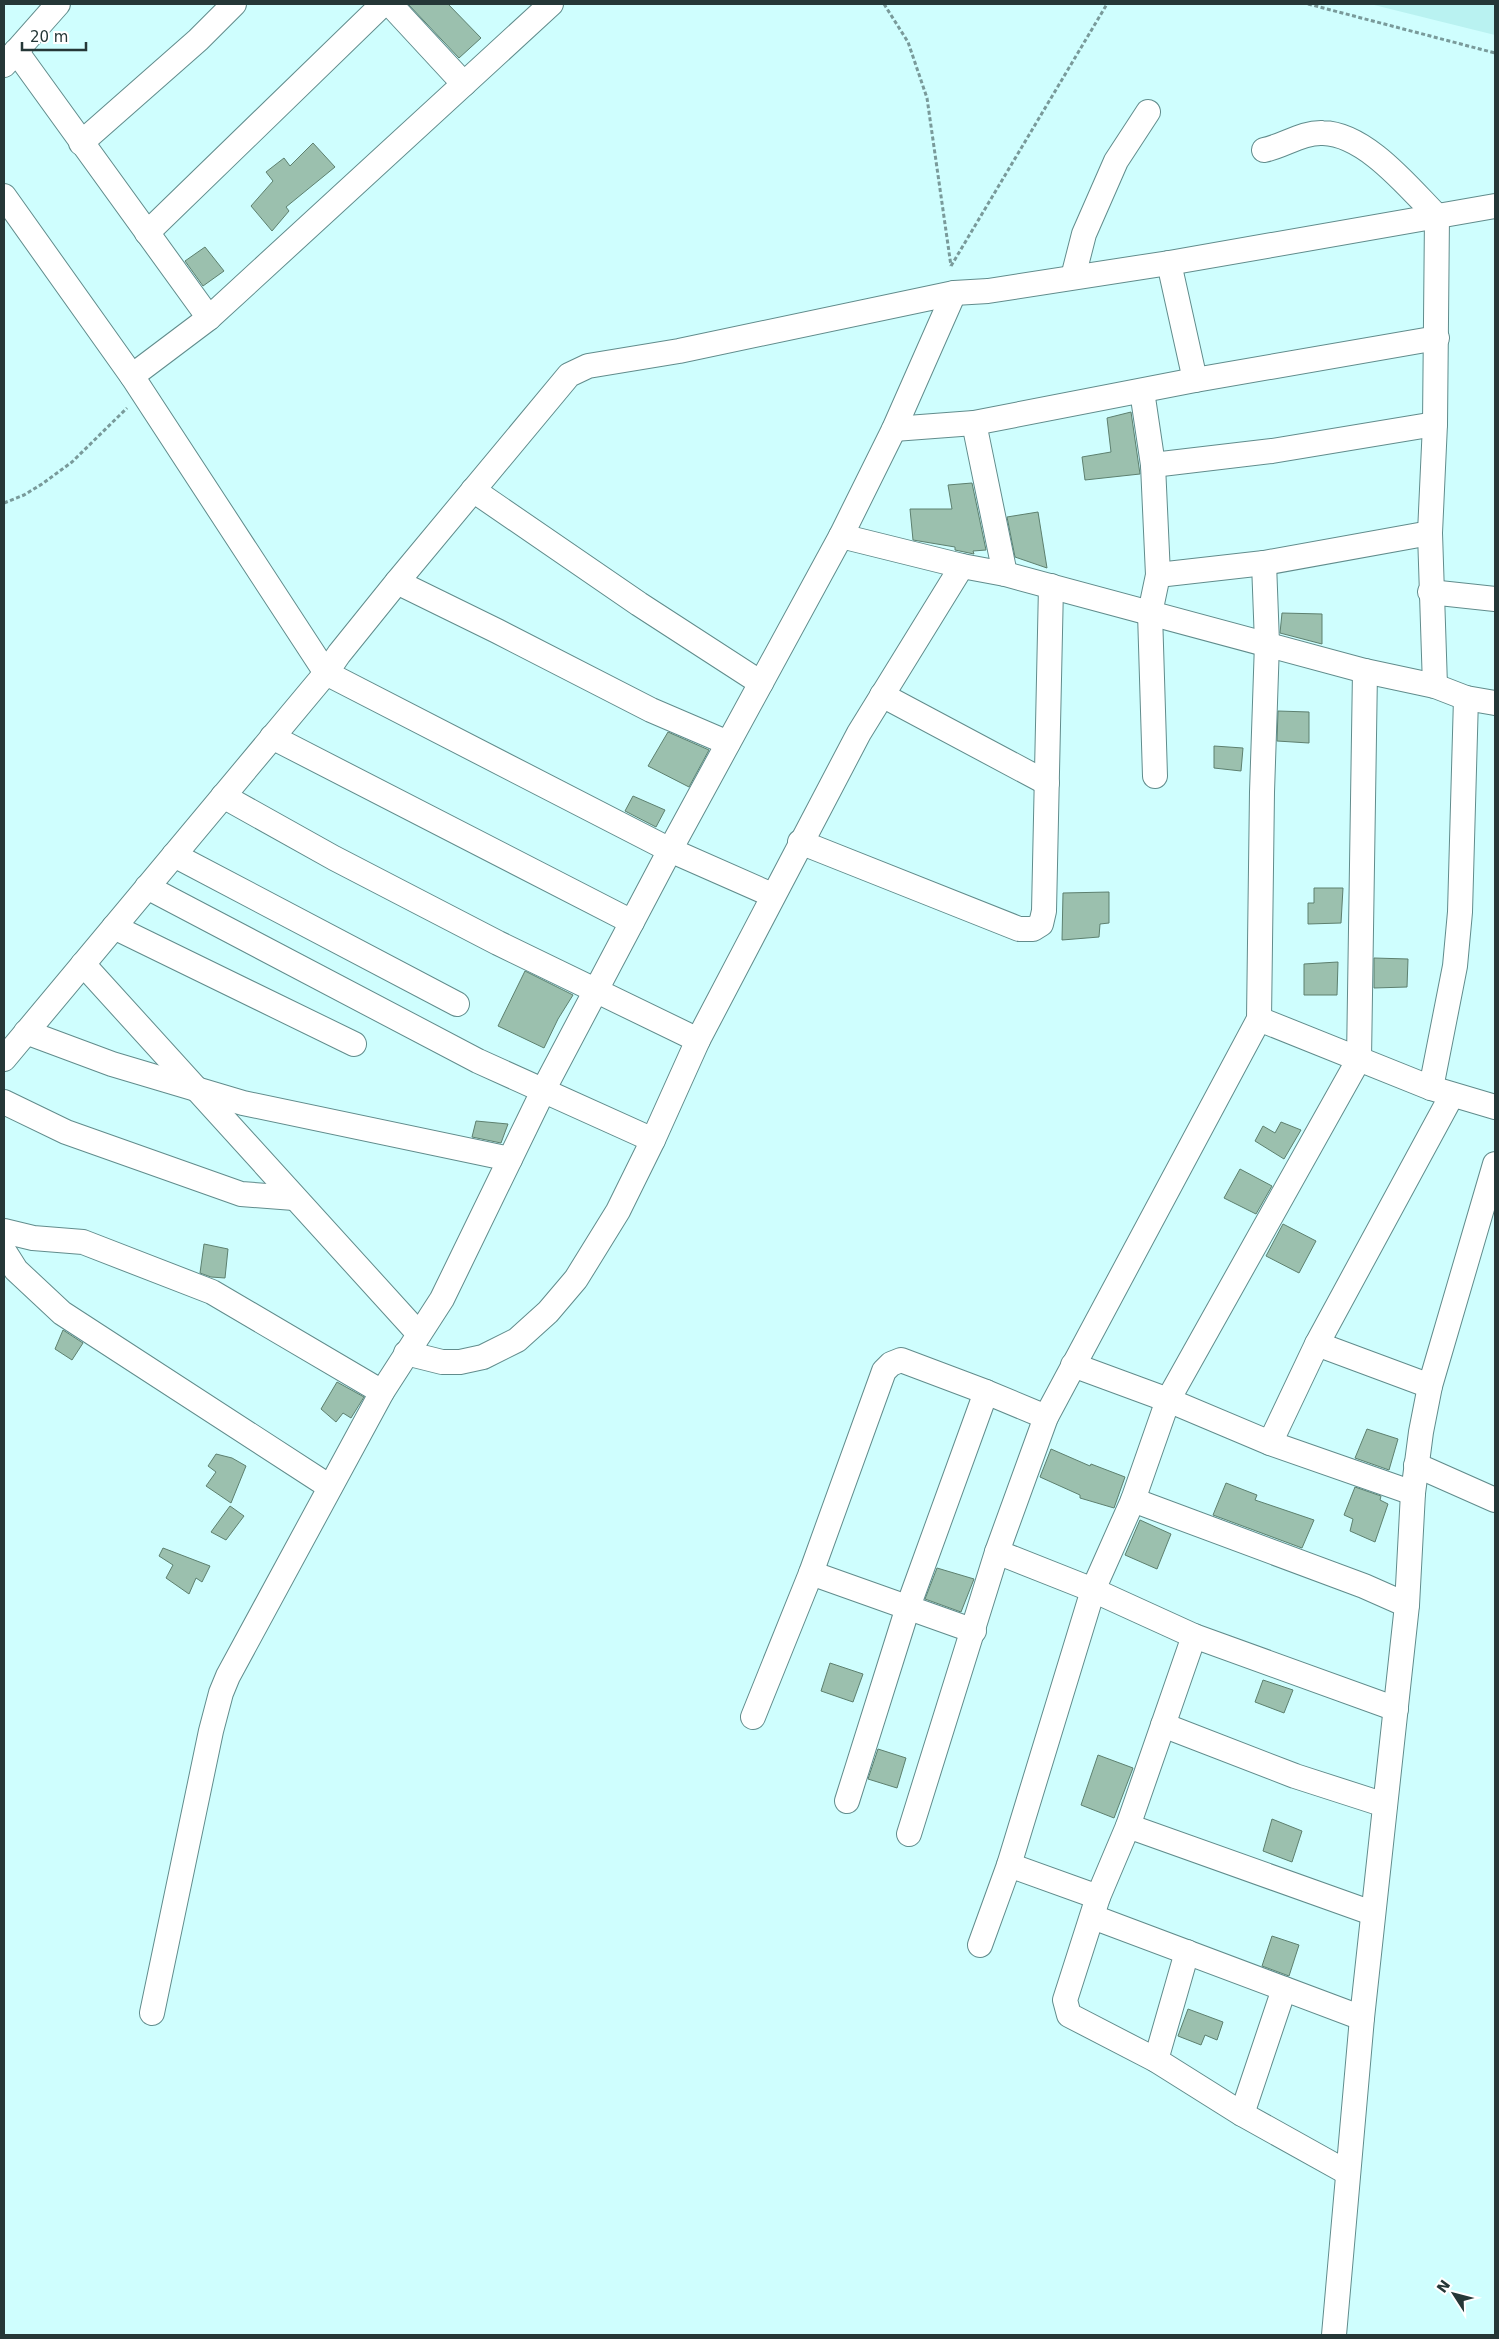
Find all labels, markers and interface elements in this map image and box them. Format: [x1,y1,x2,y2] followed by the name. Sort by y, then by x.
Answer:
[22,20,86,52] scale bar
[30,28,68,46] text: 20 m
[1429,2269,1479,2319] north arrow
[1434,2277,1453,2296] text: N

